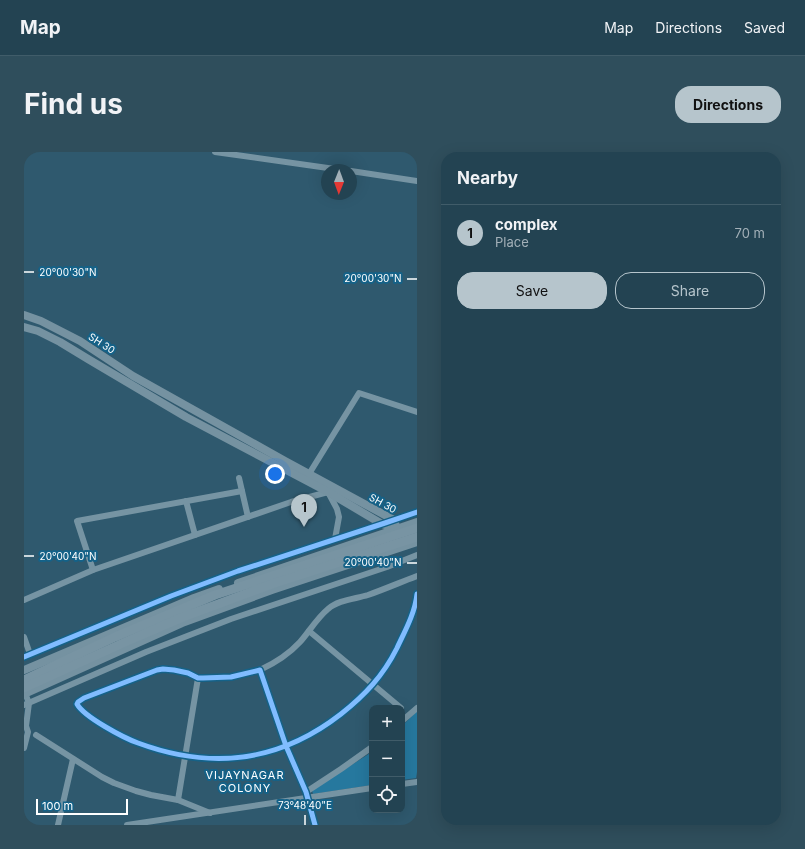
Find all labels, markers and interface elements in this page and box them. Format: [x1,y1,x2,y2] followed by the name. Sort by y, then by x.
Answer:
[20,16,61,39] text: Map
[604,19,633,36] text: Map
[655,19,722,36] text: Directions
[744,19,785,36] text: Saved
[675,86,781,123] button: Directions
[24,87,123,121] text: Find us
[321,164,357,200] north arrow
[457,168,518,188] text: Nearby
[495,215,558,234] text: complex
[467,225,473,241] text: 1
[735,225,765,241] text: 70 m
[495,234,529,250] text: Place
[39,266,97,278] text: 20°00'30"N
[344,272,402,284] text: 20°00'30"N
[457,272,607,309] button: Save
[615,272,765,309] button: Share
[87,330,117,356] street label: SH 30
[265,464,285,484] your location
[367,491,399,515] street label: SH 30
[291,494,317,527] pin: 1
[40,550,96,562] text: 20°00'40"N
[345,556,401,568] text: 20°00'40"N
[369,705,405,813] map controls
[369,705,405,741] button: +
[369,741,405,777] button: −
[206,768,284,795] district label: VIJAYNAGAR COLONY
[369,777,405,813] button: locate
[36,797,128,816] scale bar
[42,799,73,813] text: 100 m
[278,799,332,811] text: 73°48'40"E

